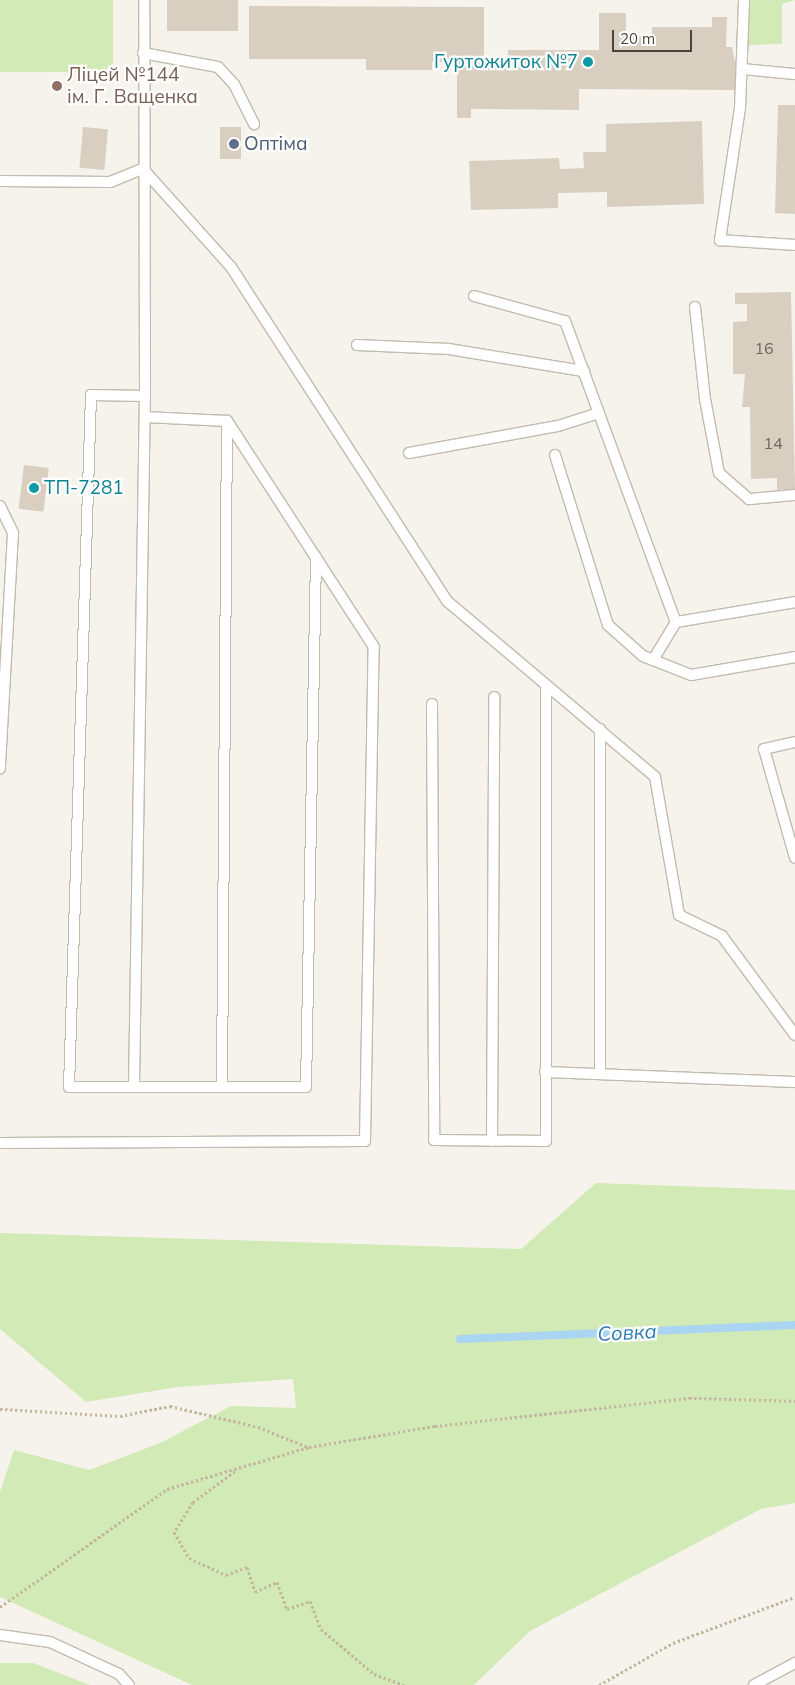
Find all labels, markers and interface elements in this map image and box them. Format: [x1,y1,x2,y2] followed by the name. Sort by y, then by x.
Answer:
[615,20,695,52] scale bar
[620,29,655,48] text: 20 m
[434,51,578,73] place label: Гуртожиток №7
[582,56,594,68] marker: Гуртожиток №7
[67,64,198,108] place label: Ліцей №144 ім. Г. Ващенка
[51,80,63,92] marker: Ліцей №144 ім. Г. Ващенка
[244,133,308,155] place label: Оптіма
[228,138,240,150] marker: Оптіма
[754,338,774,358] house number: 16
[763,433,783,453] house number: 14
[44,477,124,499] place label: ТП-7281
[28,482,40,494] marker: ТП-7281
[597,1318,657,1346] water label: Совка

